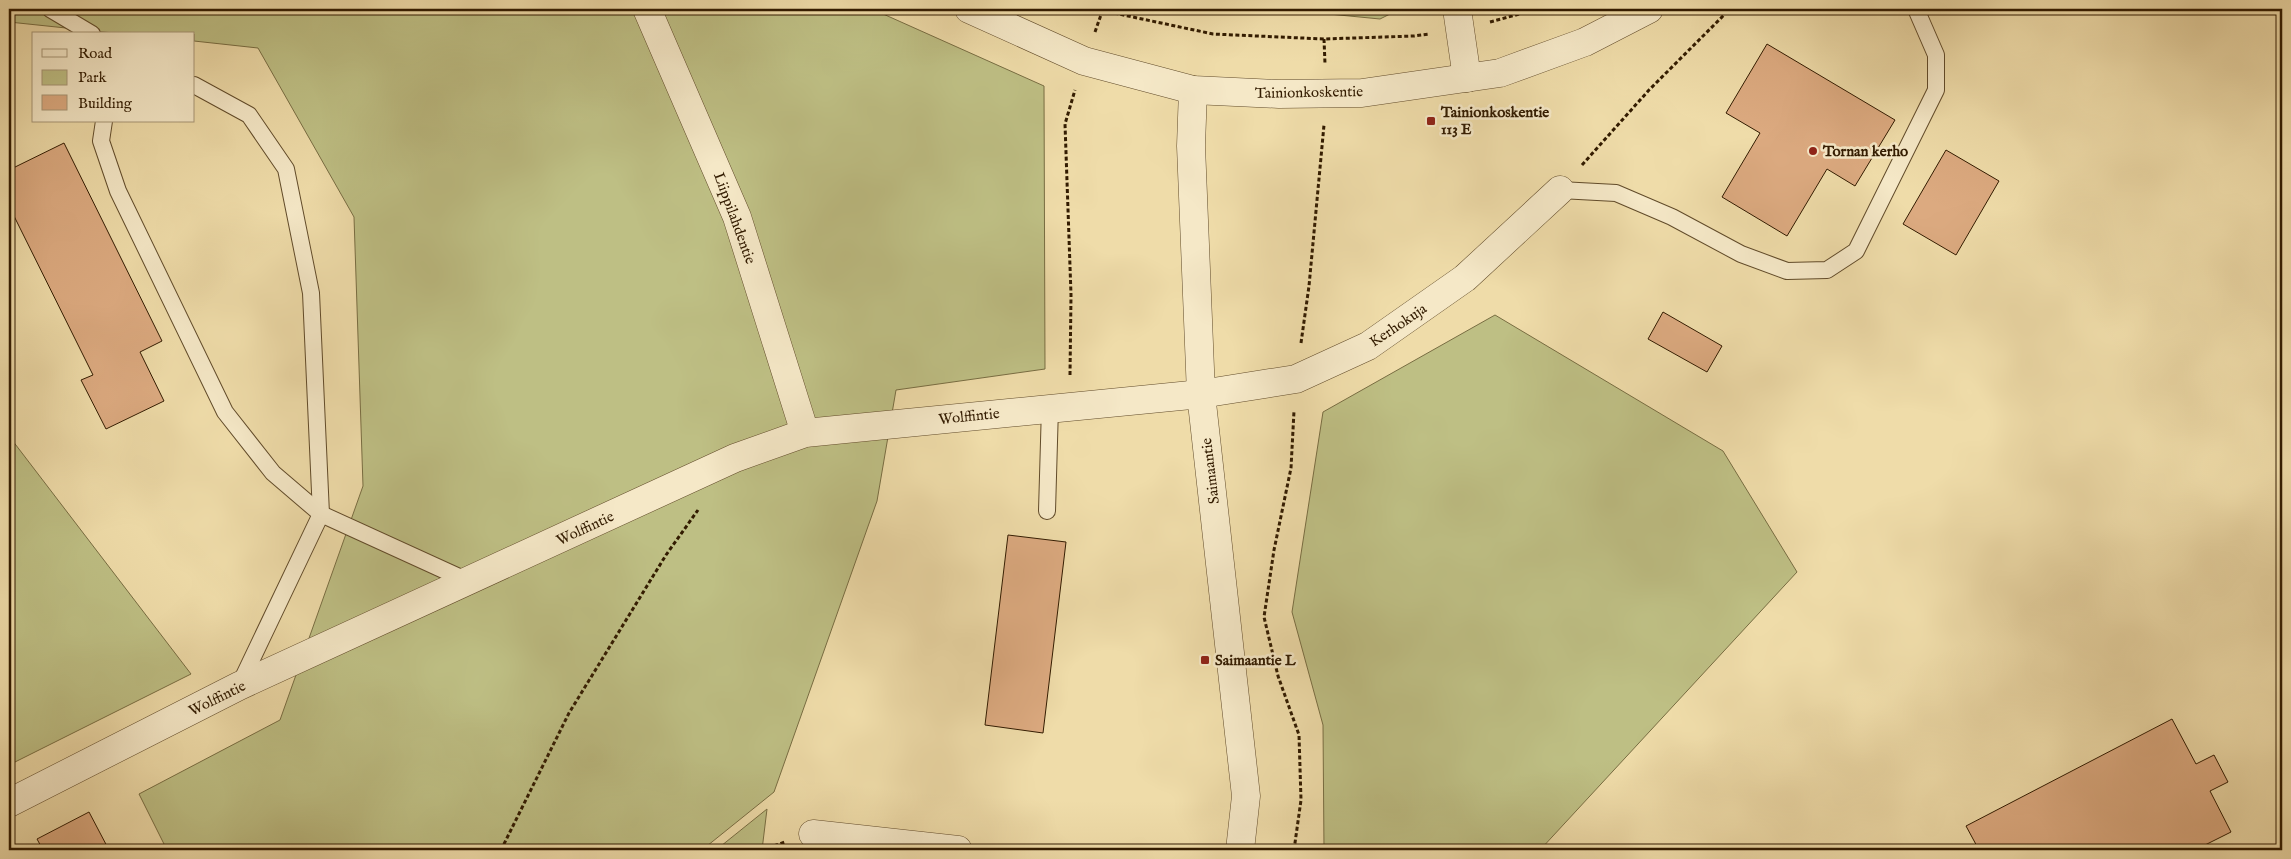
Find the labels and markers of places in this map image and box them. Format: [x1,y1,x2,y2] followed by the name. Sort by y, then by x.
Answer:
[1440,103,1549,139] place label: Tainionkoskentie 113 E
[1425,115,1437,127] marker: Tainionkoskentie 113 E
[1822,142,1908,161] place label: Tornan kerho
[1807,145,1819,157] marker: Tornan kerho
[1215,651,1296,670] place label: Saimaantie L
[1199,654,1211,666] marker: Saimaantie L

